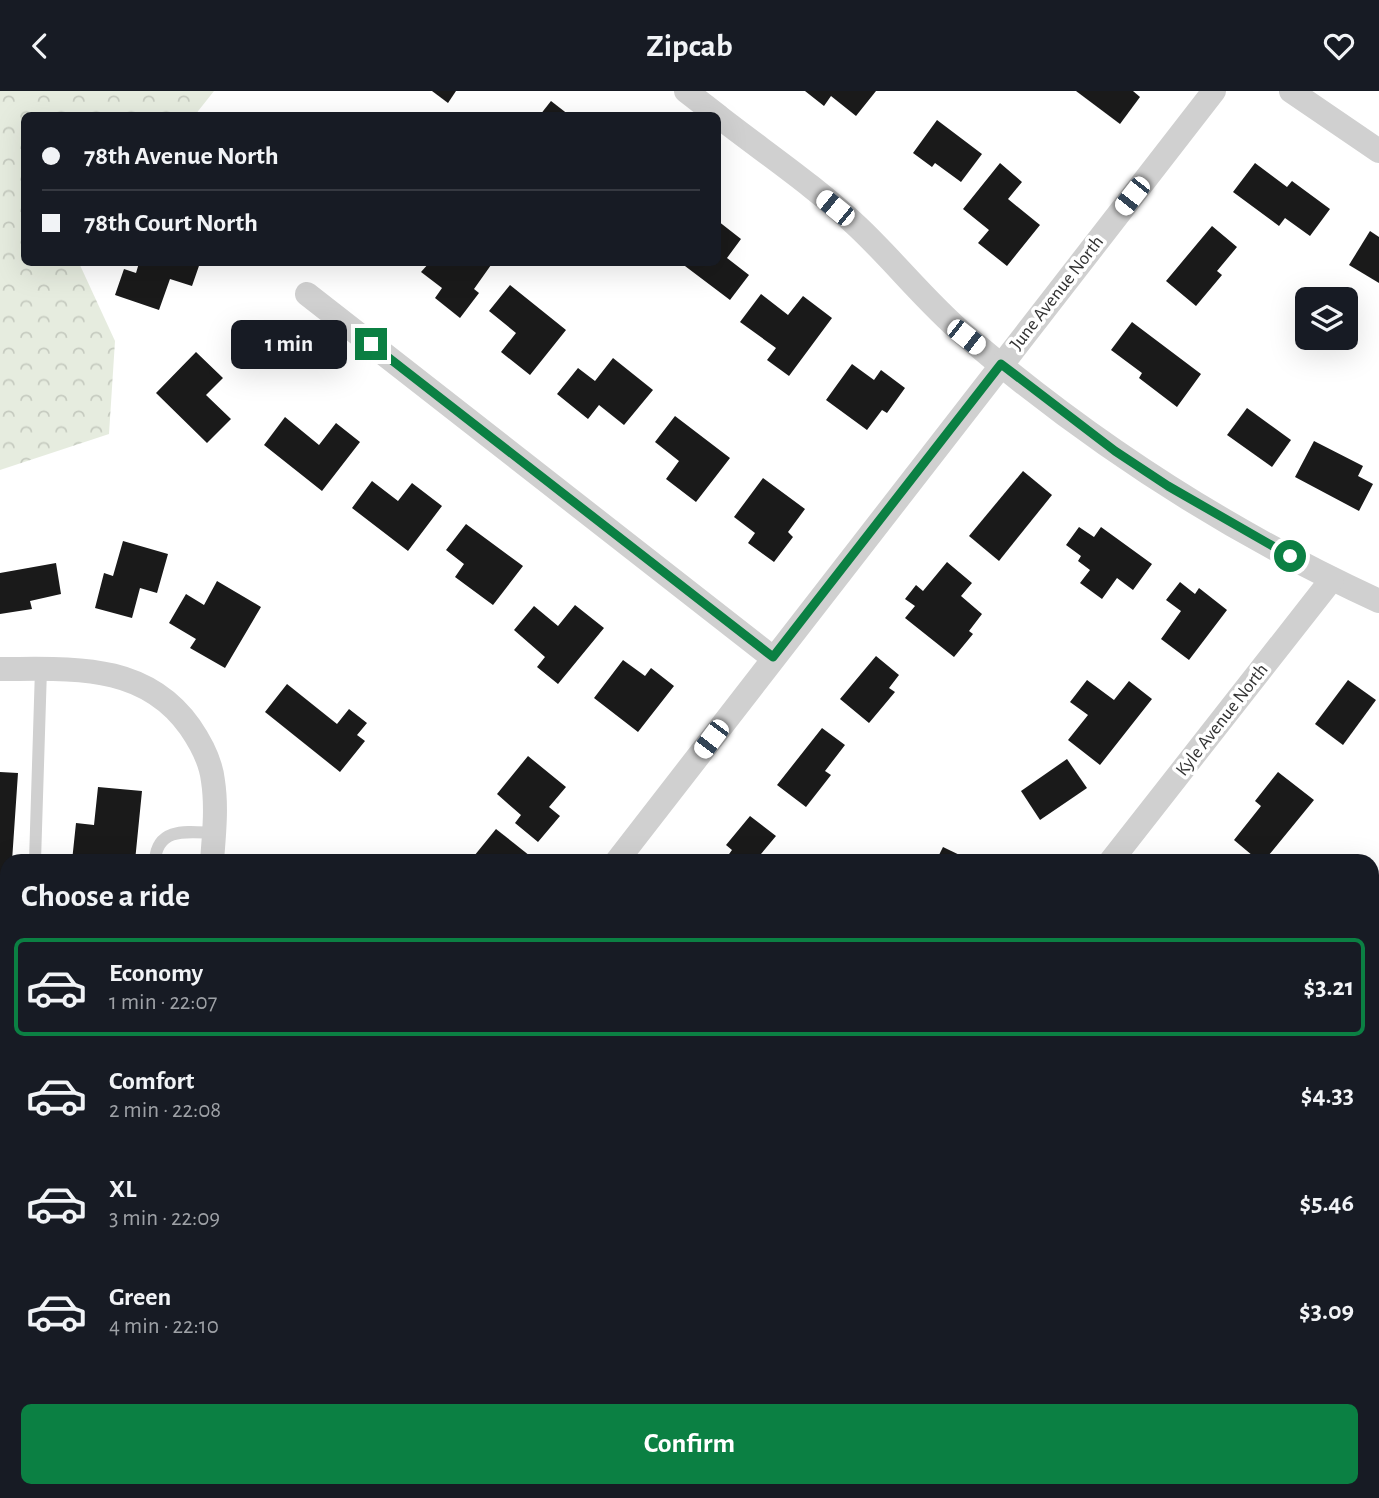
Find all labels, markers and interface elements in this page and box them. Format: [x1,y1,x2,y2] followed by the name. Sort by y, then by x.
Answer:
[21,27,59,65] icon: back
[1320,27,1358,65] icon: heart
[646,30,733,62] text: Zipcab
[84,143,279,169] text: 78th Avenue North
[1111,173,1154,219] car
[813,187,858,229] car
[84,210,258,236] text: 78th Court North
[1007,232,1107,354] street label: June Avenue North
[1295,287,1358,350] map controls
[1295,287,1358,350] button: layers
[943,316,990,358] car
[231,320,346,369] callout: 1 min
[355,328,387,360] route end
[265,333,313,356] text: 1 min
[1274,540,1306,572] route start
[1172,660,1272,780] street label: Kyle Avenue North
[690,716,733,762] car
[21,880,190,912] text: Choose a ride
[25,956,88,1019] icon: car
[109,960,203,986] text: Economy
[1304,974,1354,1000] text: $3.21
[109,991,217,1014] text: 1 min · 22:07
[25,1064,88,1127] icon: car
[109,1068,194,1094] text: Comfort
[1301,1082,1354,1108] text: $4.33
[109,1099,221,1122] text: 2 min · 22:08
[25,1172,88,1235] icon: car
[109,1176,136,1202] text: XL
[1299,1190,1354,1216] text: $5.46
[109,1207,220,1230] text: 3 min · 22:09
[25,1280,88,1343] icon: car
[109,1284,171,1310] text: Green
[1299,1298,1354,1324] text: $3.09
[109,1315,219,1338] text: 4 min · 22:10
[21,1404,1358,1484] button: Confirm

